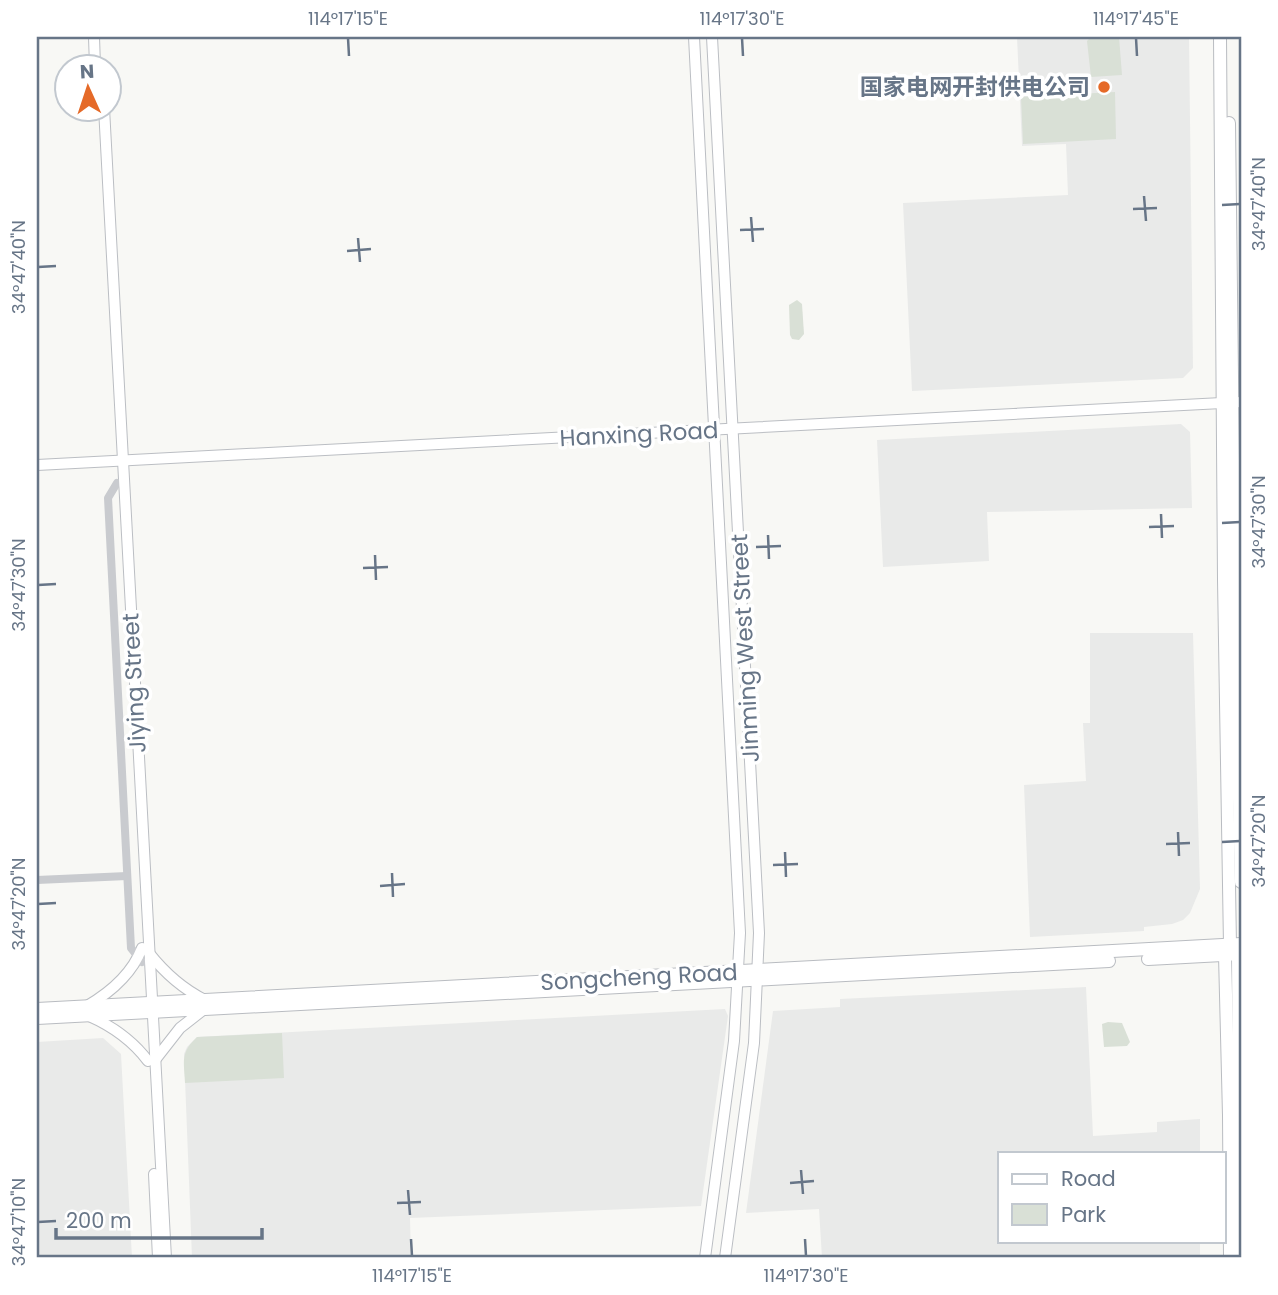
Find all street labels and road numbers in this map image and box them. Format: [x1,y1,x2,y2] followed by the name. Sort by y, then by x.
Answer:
[559,414,719,454] street label: Hanxing Road
[723,533,767,763] street label: Jinming West Street
[114,612,154,754] street label: Jiying Street
[539,956,739,998] street label: Songcheng Road

